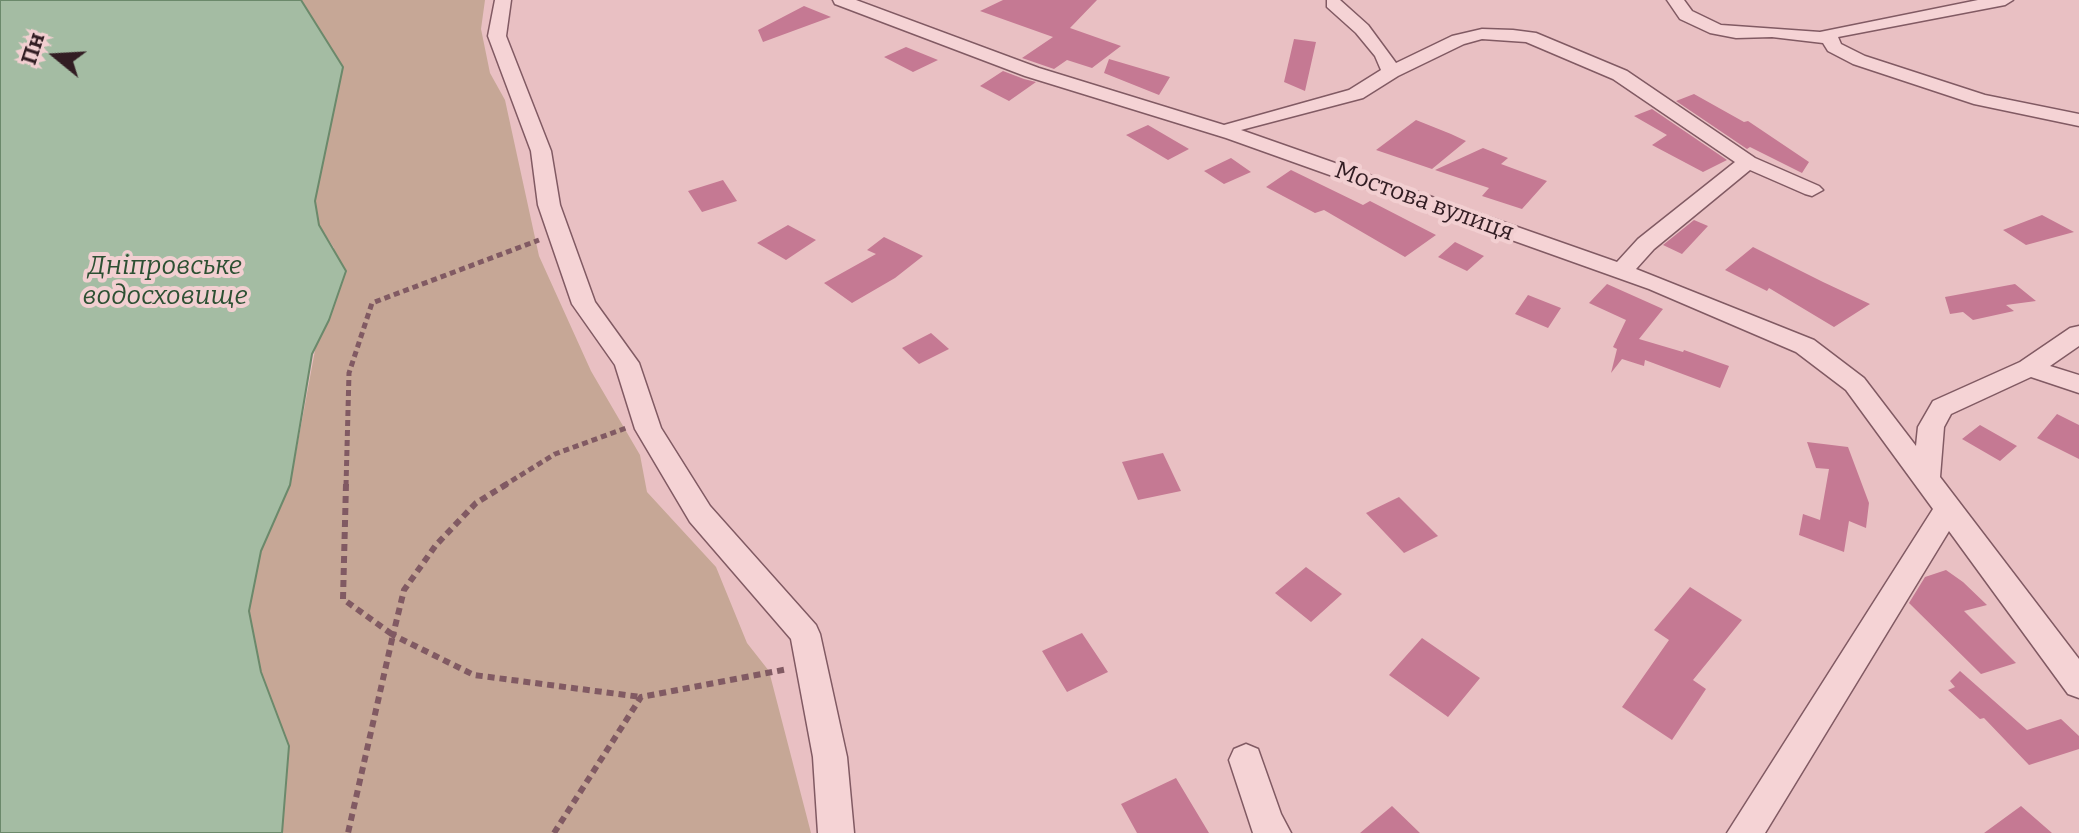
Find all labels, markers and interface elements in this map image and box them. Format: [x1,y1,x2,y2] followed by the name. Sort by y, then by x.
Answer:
[16,16,96,96] north arrow
[15,29,50,68] text: Пн
[1331,156,1517,248] street label: Мостова вулиця
[82,251,248,312] water label: Дніпровське водосховище

